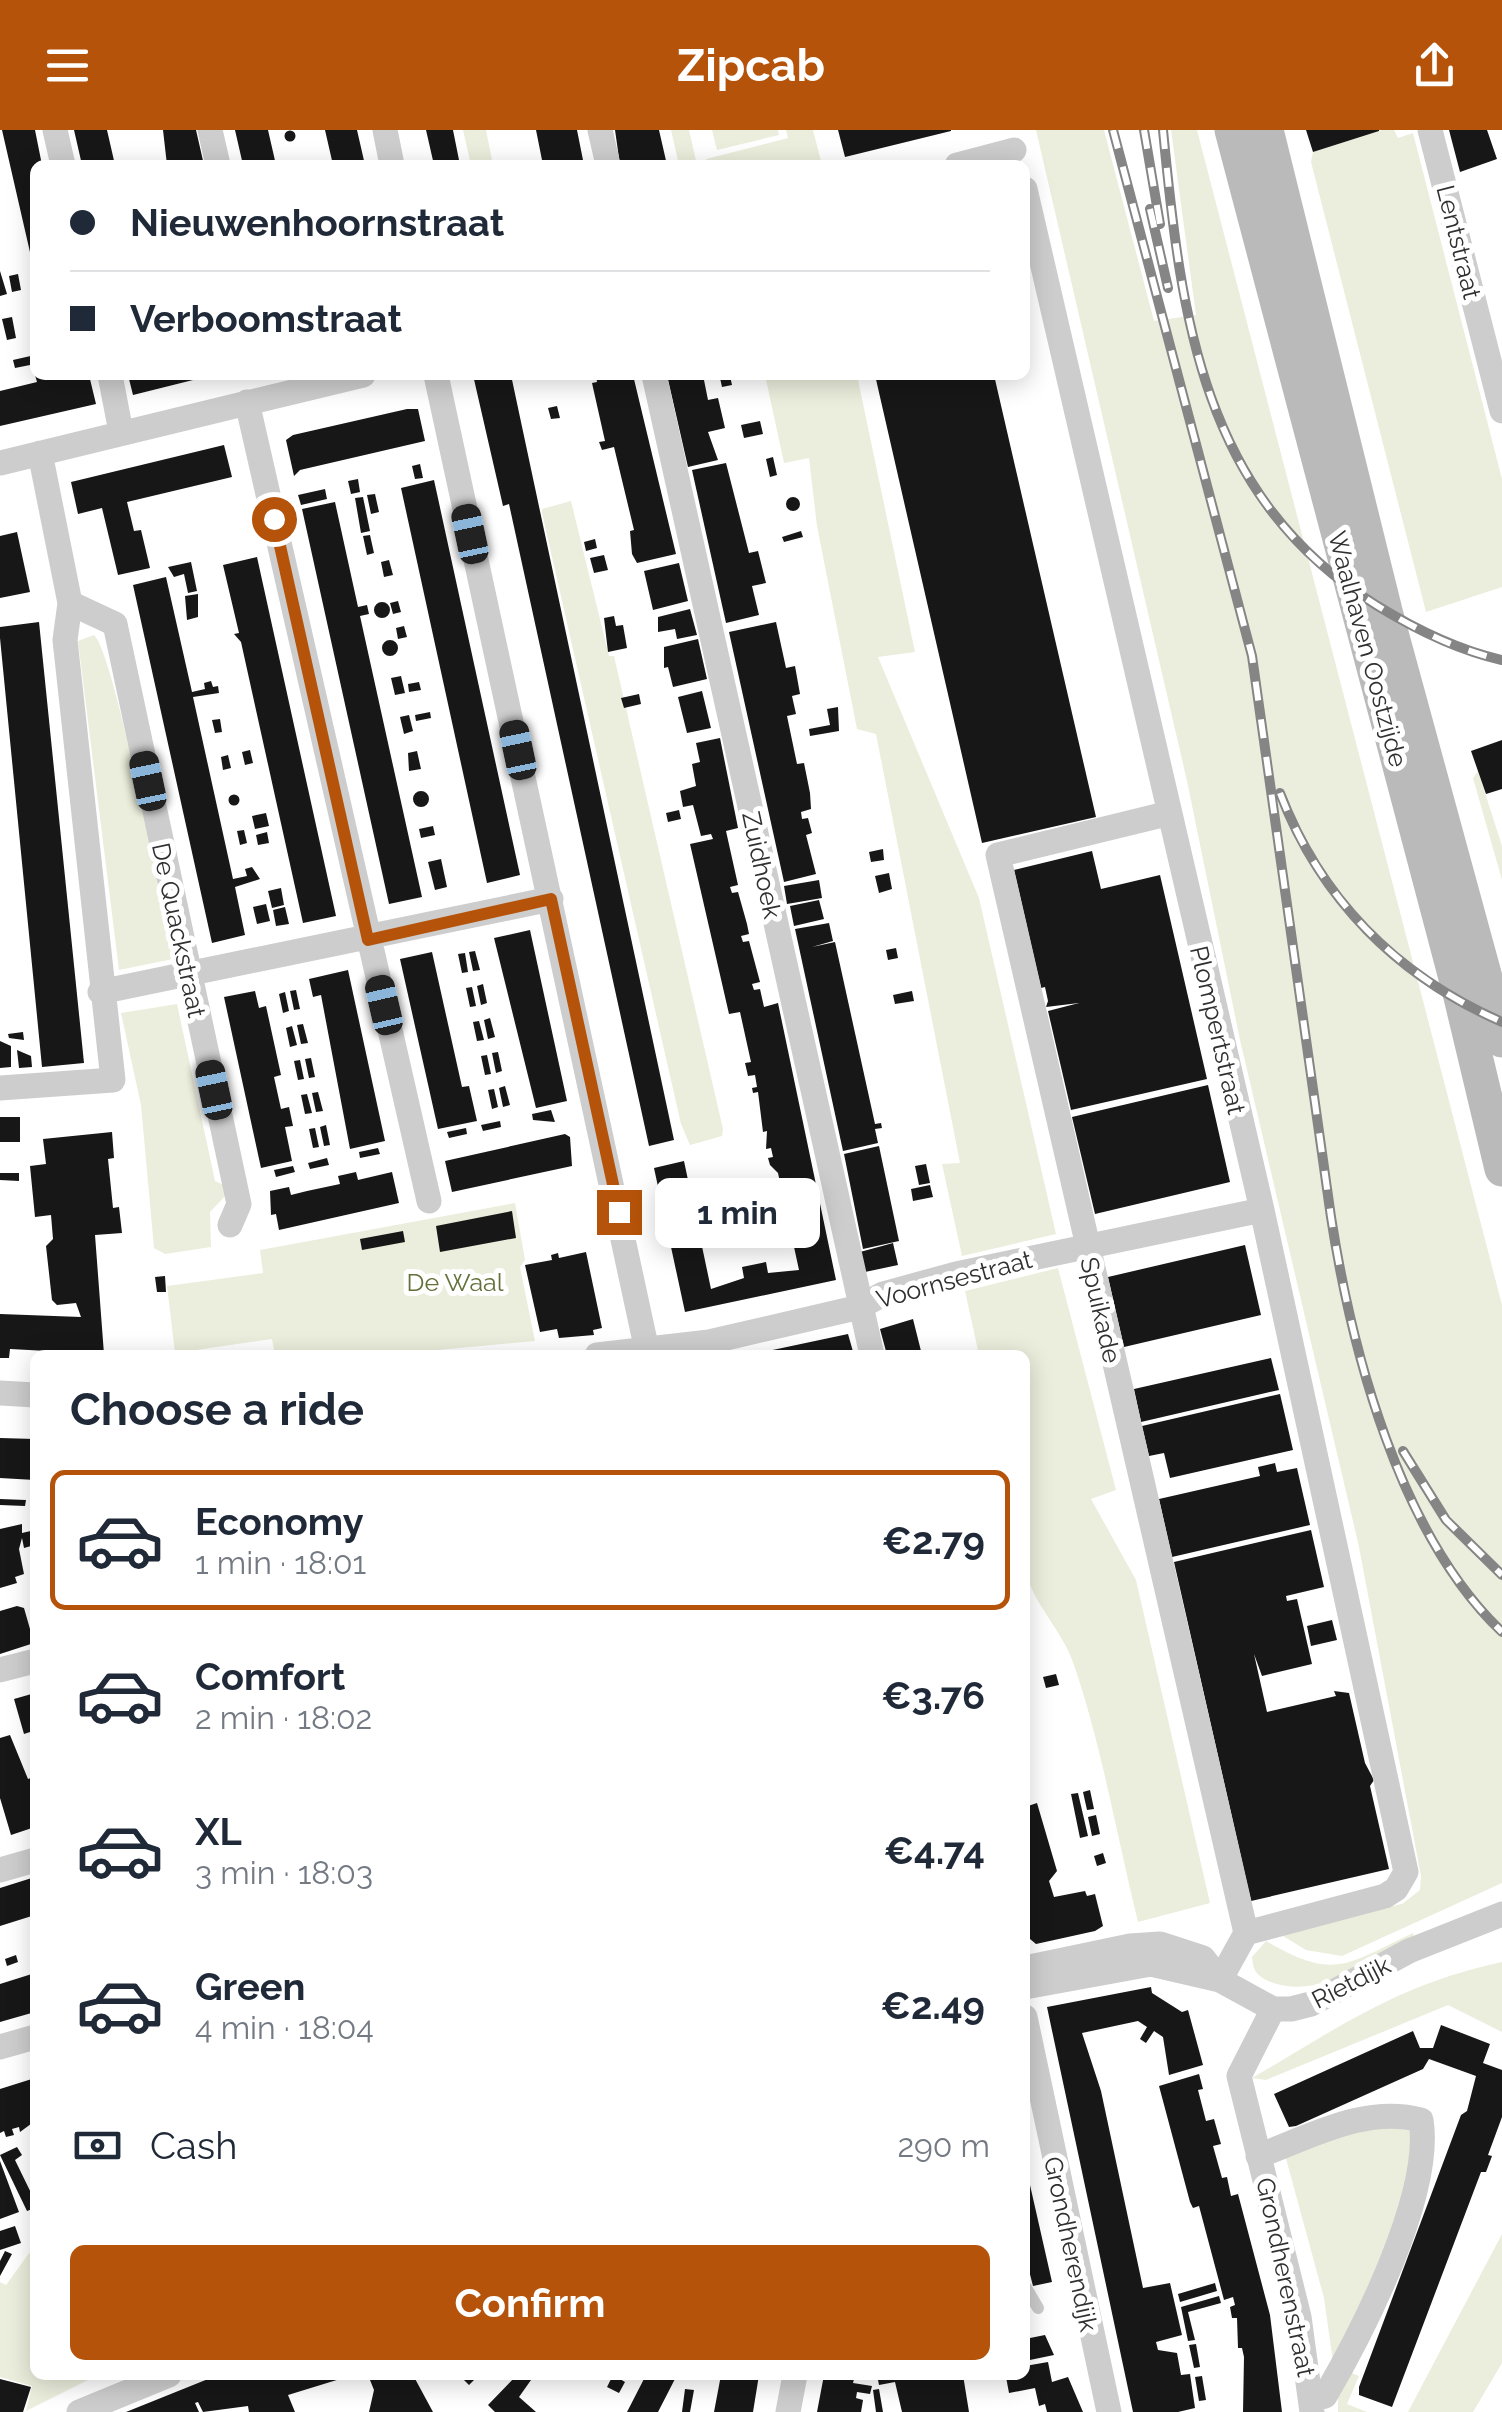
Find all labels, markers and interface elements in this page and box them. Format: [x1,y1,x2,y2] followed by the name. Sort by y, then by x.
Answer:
[40,38,95,93] icon: menu
[1407,38,1462,93] icon: share
[677,39,825,92] text: Zipcab
[1430,182,1488,303] street label: Lentstraat
[130,200,504,245] text: Nieuwenhoornstraat
[130,296,402,341] text: Verboomstraat
[252,497,297,542] route start
[449,502,491,566] car
[1322,528,1414,770] street label: Waalhaven Oostzijde
[497,718,539,782] car
[127,749,169,813] car
[736,809,788,922] street label: Zuidhoek
[146,840,212,1021] street label: De Quackstraat
[1184,943,1252,1118] street label: Plompertstraat
[363,972,405,1038] car
[193,1058,235,1122] car
[654,1177,819,1247] callout: 1 min
[597,1190,642,1235] route end
[697,1194,778,1231] text: 1 min
[873,1244,1036,1314] street label: Voornsestraat
[1074,1254,1128,1366] street label: Spuikade
[407,1267,504,1297] park label: De Waal
[70,1383,364,1436] text: Choose a ride
[75,1495,165,1585] icon: car
[195,1499,364,1544] text: Economy
[882,1518,985,1563] text: €2.79
[195,1544,366,1581] text: 1 min · 18:01
[75,1650,165,1740] icon: car
[195,1654,345,1699] text: Comfort
[881,1673,985,1718] text: €3.76
[195,1699,372,1736] text: 2 min · 18:02
[75,1805,165,1895] icon: car
[195,1809,242,1854] text: XL
[884,1828,985,1873] text: €4.74
[195,1854,373,1891] text: 3 min · 18:03
[1307,1949,1396,2014] street label: Rietdijk
[75,1960,165,2050] icon: car
[195,1964,305,2009] text: Green
[881,1983,985,2028] text: €2.49
[195,2009,374,2046] text: 4 min · 18:04
[70,2118,125,2173] icon: cash
[150,2123,237,2168] text: Cash
[897,2127,990,2164] text: 290 m
[1038,2154,1104,2335] street label: Grondherendijk
[1250,2175,1322,2380] street label: Grondherenstraat
[70,2245,990,2360] button: Confirm

